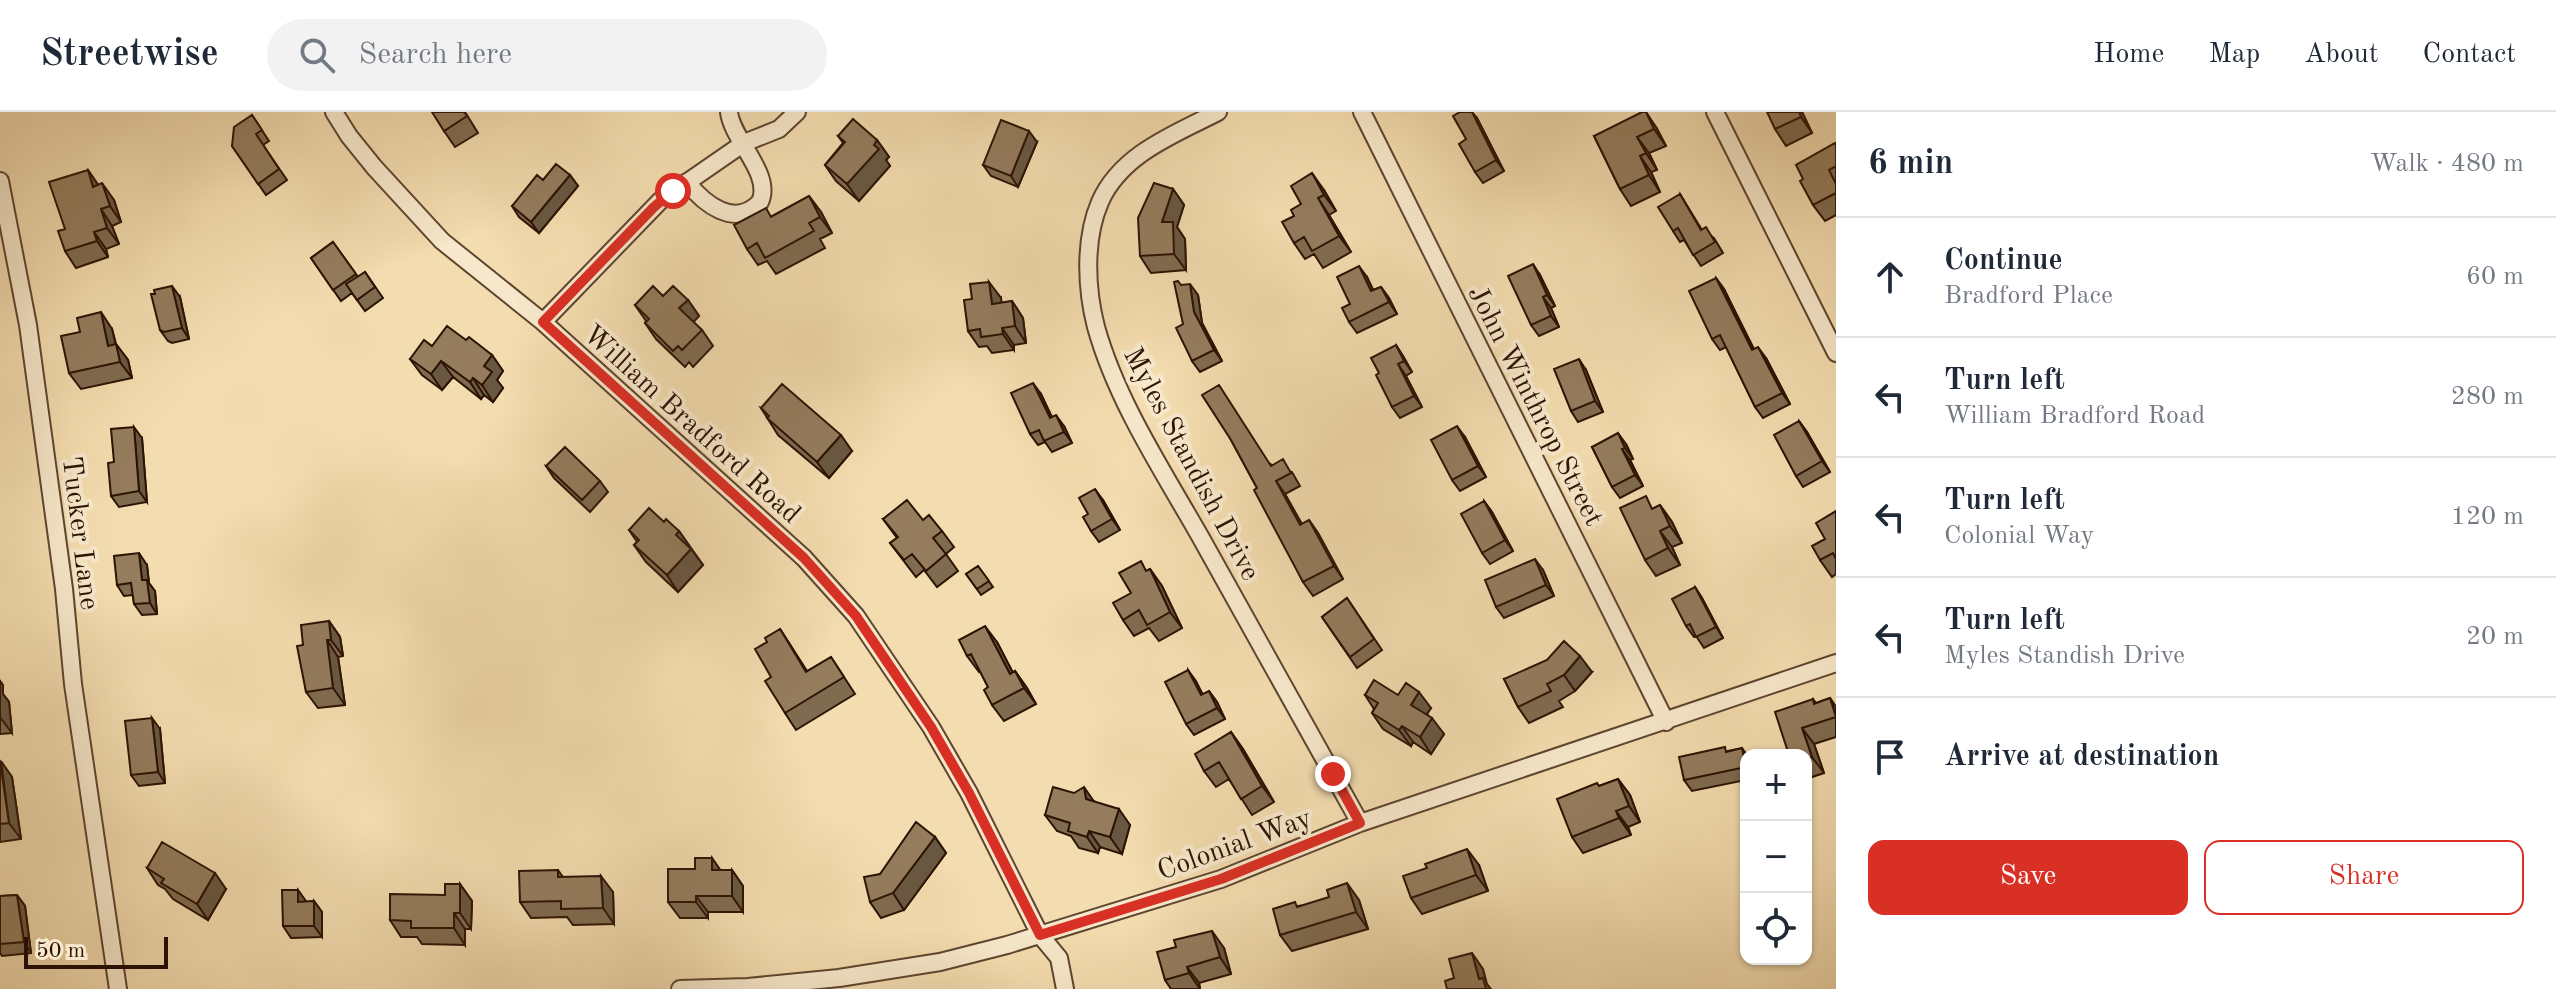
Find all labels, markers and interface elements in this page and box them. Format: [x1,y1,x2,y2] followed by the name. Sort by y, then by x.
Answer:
[267,19,827,91] search box
[295,33,339,77] icon: search
[40,36,219,74] text: Streetwise
[359,40,512,70] text: Search here
[2093,41,2164,69] text: Home
[2208,41,2260,69] text: Map
[2304,41,2379,69] text: About
[2423,41,2516,69] text: Contact
[1868,147,1953,181] text: 6 min
[2370,151,2524,177] text: Walk · 480 m
[655,173,691,209] route start
[1944,246,2063,276] text: Continue
[1868,255,1912,299] icon: ahead
[2466,264,2524,290] text: 60 m
[1462,282,1607,531] street label: John Winthrop Street
[1944,283,2113,309] text: Bradford Place
[577,321,805,530] street label: William Bradford Road
[1117,343,1264,586] street label: Myles Standish Drive
[1944,366,2065,396] text: Turn left
[1868,375,1912,419] icon: left
[2451,384,2524,410] text: 280 m
[1944,403,2205,429] text: William Bradford Road
[56,455,102,612] street label: Tucker Lane
[1944,486,2065,516] text: Turn left
[1868,495,1912,539] icon: left
[2451,504,2524,530] text: 120 m
[1944,523,2094,549] text: Colonial Way
[1944,606,2065,636] text: Turn left
[1868,615,1912,659] icon: left
[2466,624,2524,650] text: 20 m
[1944,643,2185,669] text: Myles Standish Drive
[1868,735,1912,779] icon: arrive
[1944,742,2219,772] text: Arrive at destination
[1740,749,1812,965] map controls
[1740,749,1812,821] button: +
[1315,756,1351,792] route end
[1154,805,1316,887] street label: Colonial Way
[1740,821,1812,893] button: −
[1868,840,2188,915] button: Save
[2204,840,2524,915] button: Share
[1740,893,1812,965] button: locate
[24,933,168,969] scale bar
[36,940,85,962] text: 50 m

